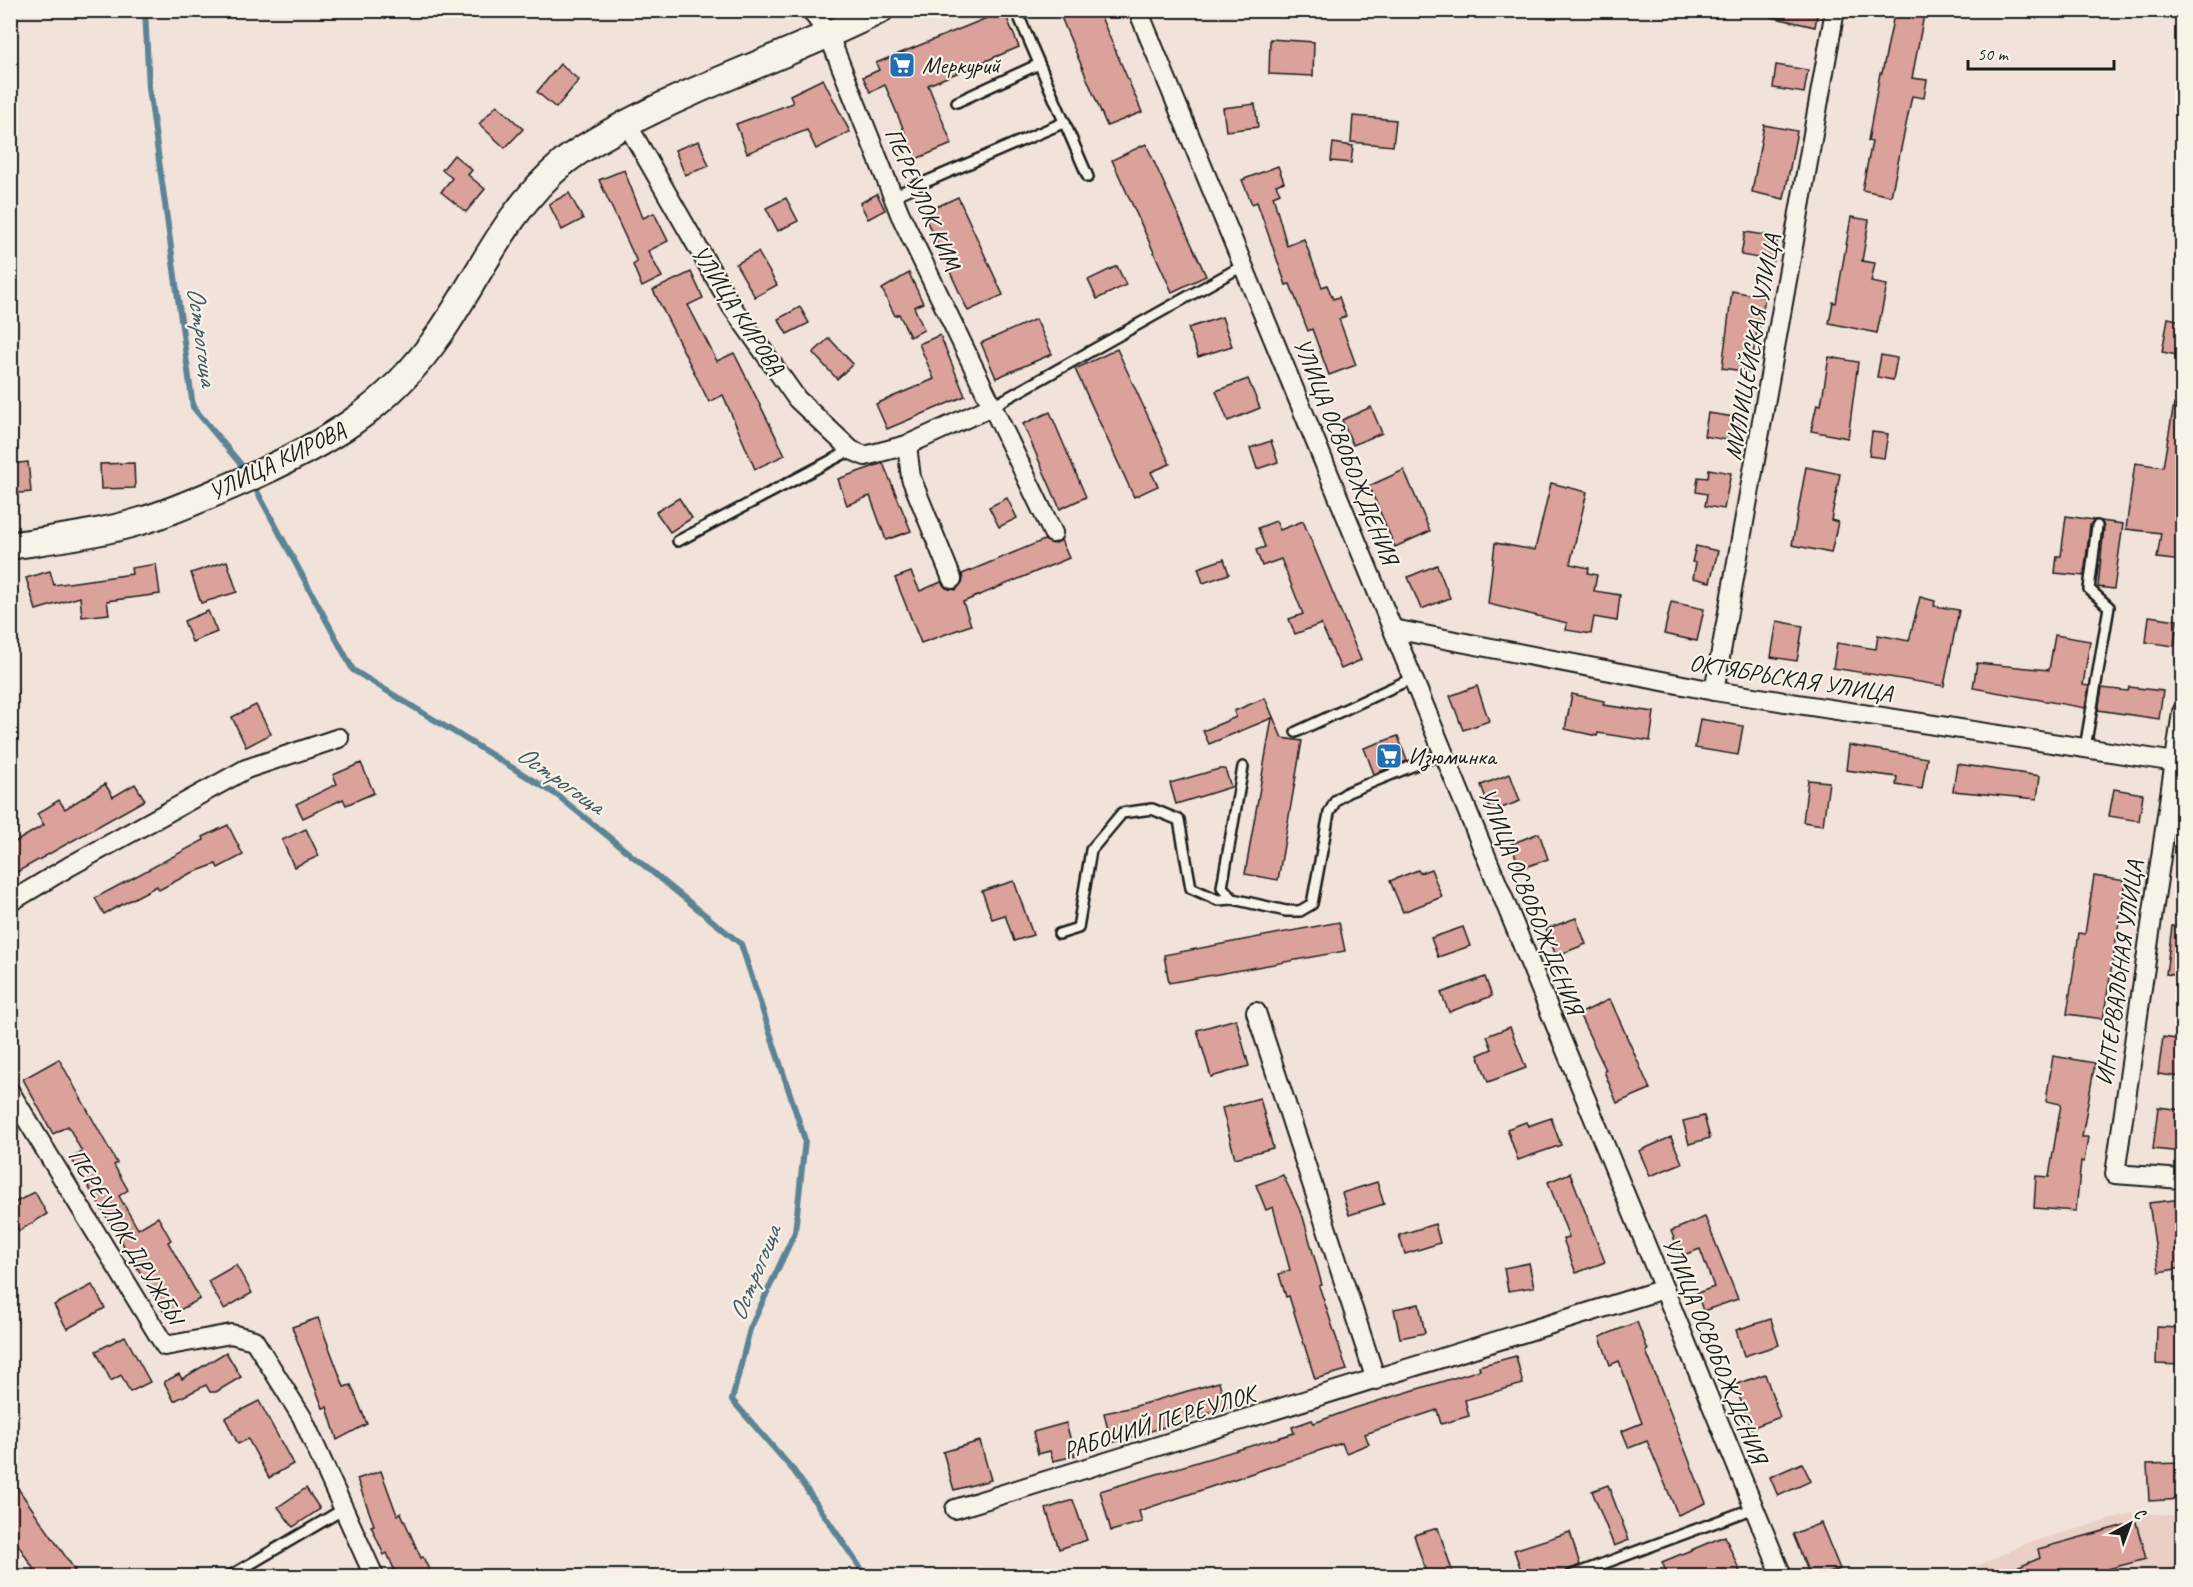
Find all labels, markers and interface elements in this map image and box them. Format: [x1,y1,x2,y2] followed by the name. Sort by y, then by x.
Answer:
[1968,33,2114,71] scale bar
[1977,43,2010,65] text: 50 m
[887,50,917,80] supermarket icon: Меркурий
[922,50,1002,80] place label: Меркурий
[878,123,969,277] street label: ПЕРЕУЛОК КИМ
[1717,231,1787,462] street label: МИЛИЦЕЙСКАЯ УЛИЦА
[685,239,792,381] street label: УЛИЦА КИРОВА
[179,284,226,391] water label: Острогоща
[1287,334,1406,571] street label: УЛИЦА ОСВОБОЖДЕНИЯ
[204,415,351,507] street label: УЛИЦА КИРОВА
[1687,647,1895,709] street label: ОКТЯБРЬСКАЯ УЛИЦА
[510,737,614,823] water label: Острогоща
[1374,741,1404,771] supermarket icon: Изюминка
[1408,741,1498,772] place label: Изюминка
[1472,784,1591,1021] street label: УЛИЦА ОСВОБОЖДЕНИЯ
[2088,858,2150,1087] street label: ИНТЕРВАЛЬНАЯ УЛИЦА
[62,1143,192,1333] street label: ПЕРЕУЛОК ДРУЖБЫ
[721,1218,790,1326] water label: Острогоща
[1656,1233,1775,1470] street label: УЛИЦА ОСВОБОЖДЕНИЯ
[1059,1377,1263,1465] street label: РАБОЧИЙ ПЕРЕУЛОК
[2100,1494,2160,1554] north arrow
[2130,1503,2150,1525] text: С

